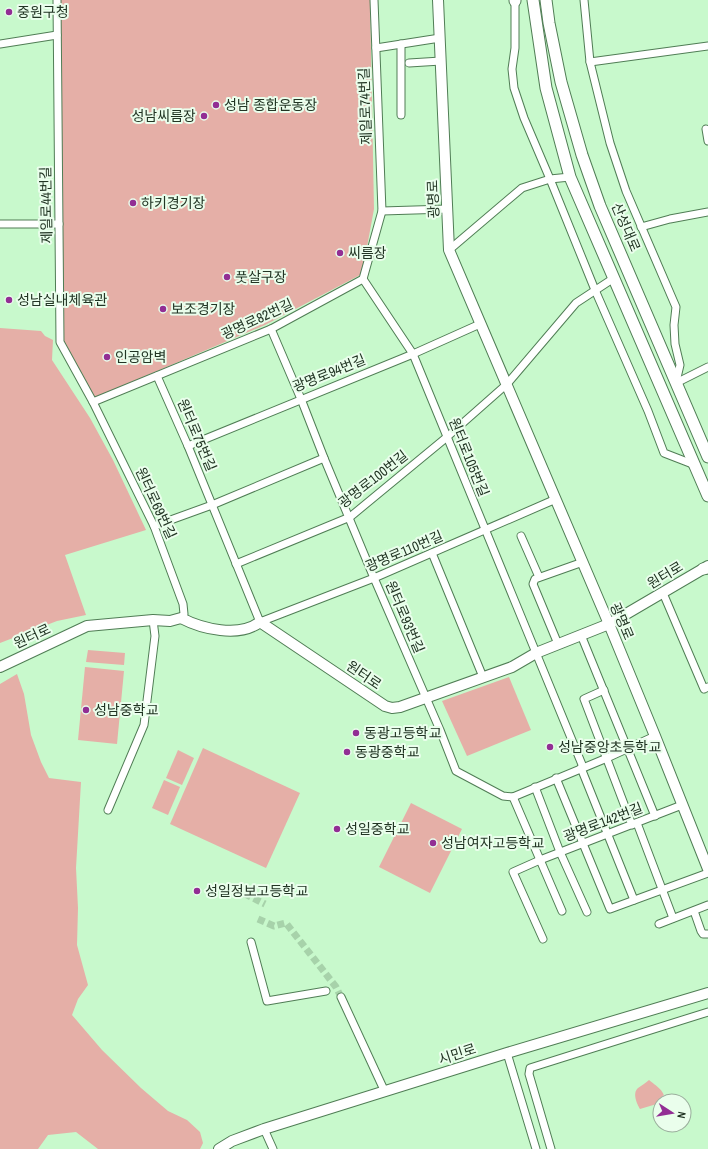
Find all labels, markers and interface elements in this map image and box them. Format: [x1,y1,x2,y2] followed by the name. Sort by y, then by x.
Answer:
[17,3,69,21] place label: 중원구청
[4,7,14,17] marker: 중원구청
[355,67,375,145] street label: 제일로74번길
[224,96,317,114] place label: 성남 종합운동장
[211,100,221,110] marker: 성남 종합운동장
[132,107,196,125] place label: 성남씨름장
[199,111,209,121] marker: 성남씨름장
[36,166,56,244] street label: 제일로44번길
[423,179,443,219] street label: 광명로
[141,194,206,212] place label: 하키경기장
[128,198,138,208] marker: 하키경기장
[608,200,644,254] street label: 산성대로
[348,244,387,262] place label: 씨름장
[335,248,345,258] marker: 씨름장
[235,268,287,286] place label: 풋살구장
[222,272,232,282] marker: 풋살구장
[17,291,107,309] place label: 성남실내체육관
[4,295,14,305] marker: 성남실내체육관
[218,295,296,343] street label: 광명로82번길
[171,300,236,318] place label: 보조경기장
[158,304,168,314] marker: 보조경기장
[115,348,167,366] place label: 인공암벽
[290,350,368,396] street label: 광명로94번길
[102,352,112,362] marker: 인공암벽
[174,396,220,474] street label: 원터로75번길
[445,415,493,499] street label: 원터로105번길
[335,446,411,512] street label: 광명로100번길
[132,464,180,542] street label: 원터로69번길
[362,527,446,575] street label: 광명로110번길
[644,557,686,593] street label: 원터로
[382,578,428,656] street label: 원터로93번길
[606,600,638,642] street label: 광명로
[11,620,53,652] street label: 원터로
[343,657,385,693] street label: 원터로
[94,701,159,719] place label: 성남중학교
[81,705,91,715] marker: 성남중학교
[364,724,441,742] place label: 동광고등학교
[351,728,361,738] marker: 동광고등학교
[558,738,661,756] place label: 성남중앙초등학교
[545,742,555,752] marker: 성남중앙초등학교
[355,743,420,761] place label: 동광중학교
[342,747,352,757] marker: 동광중학교
[561,799,645,845] street label: 광명로142번길
[345,820,410,838] place label: 성일중학교
[332,824,342,834] marker: 성일중학교
[441,834,544,852] place label: 성남여자고등학교
[428,838,438,848] marker: 성남여자고등학교
[205,882,308,900] place label: 성일정보고등학교
[192,886,202,896] marker: 성일정보고등학교
[436,1039,478,1069] street label: 시민로
[652,1093,692,1133] north arrow
[674,1110,689,1120] text: N

